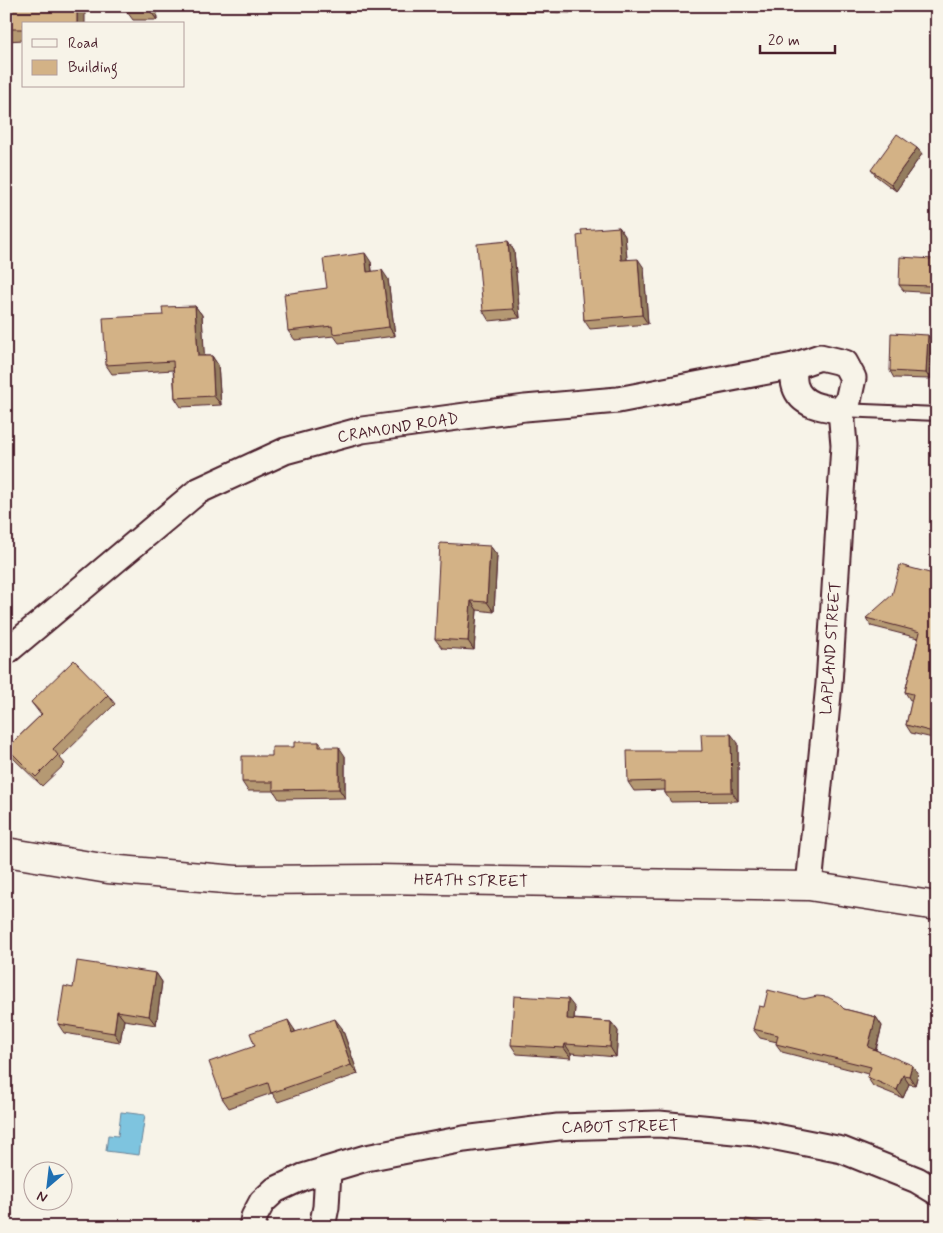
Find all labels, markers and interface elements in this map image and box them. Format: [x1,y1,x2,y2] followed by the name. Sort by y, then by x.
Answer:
[22,22,185,88] legend
[760,22,836,54] scale bar
[768,31,800,51] text: 20 m
[68,34,98,54] text: Road
[68,58,118,79] text: Building
[336,408,460,448] street label: CRAMOND ROAD
[816,581,846,715] street label: LAPLAND STREET
[414,870,528,892] street label: HEATH STREET
[561,1115,679,1139] street label: CABOT STREET
[22,1160,72,1210] north arrow
[34,1186,51,1207] text: N

